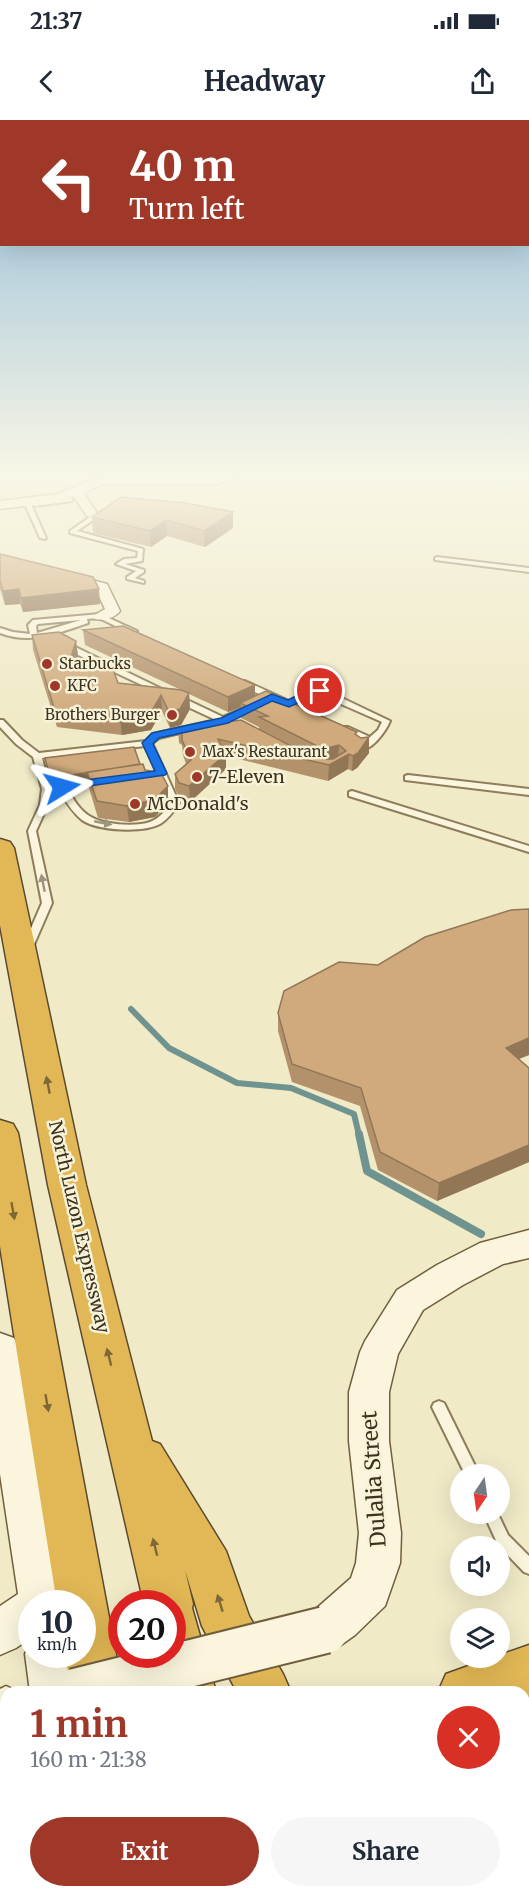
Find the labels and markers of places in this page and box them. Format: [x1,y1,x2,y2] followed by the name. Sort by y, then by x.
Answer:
[59,654,131,673] place label: Starbucks
[40,657,54,671] marker: Starbucks
[294,665,345,716] pin
[67,676,97,695] place label: KFC
[48,679,62,693] marker: KFC
[45,705,160,724] place label: Brothers Burger
[165,708,179,722] marker: Brothers Burger
[202,742,327,761] place label: Max's Restaurant
[183,745,197,759] marker: Max's Restaurant
[209,765,285,788] place label: 7-Eleven
[190,770,204,784] marker: 7-Eleven
[147,792,249,815] place label: McDonald's
[128,797,142,811] marker: McDonald's

